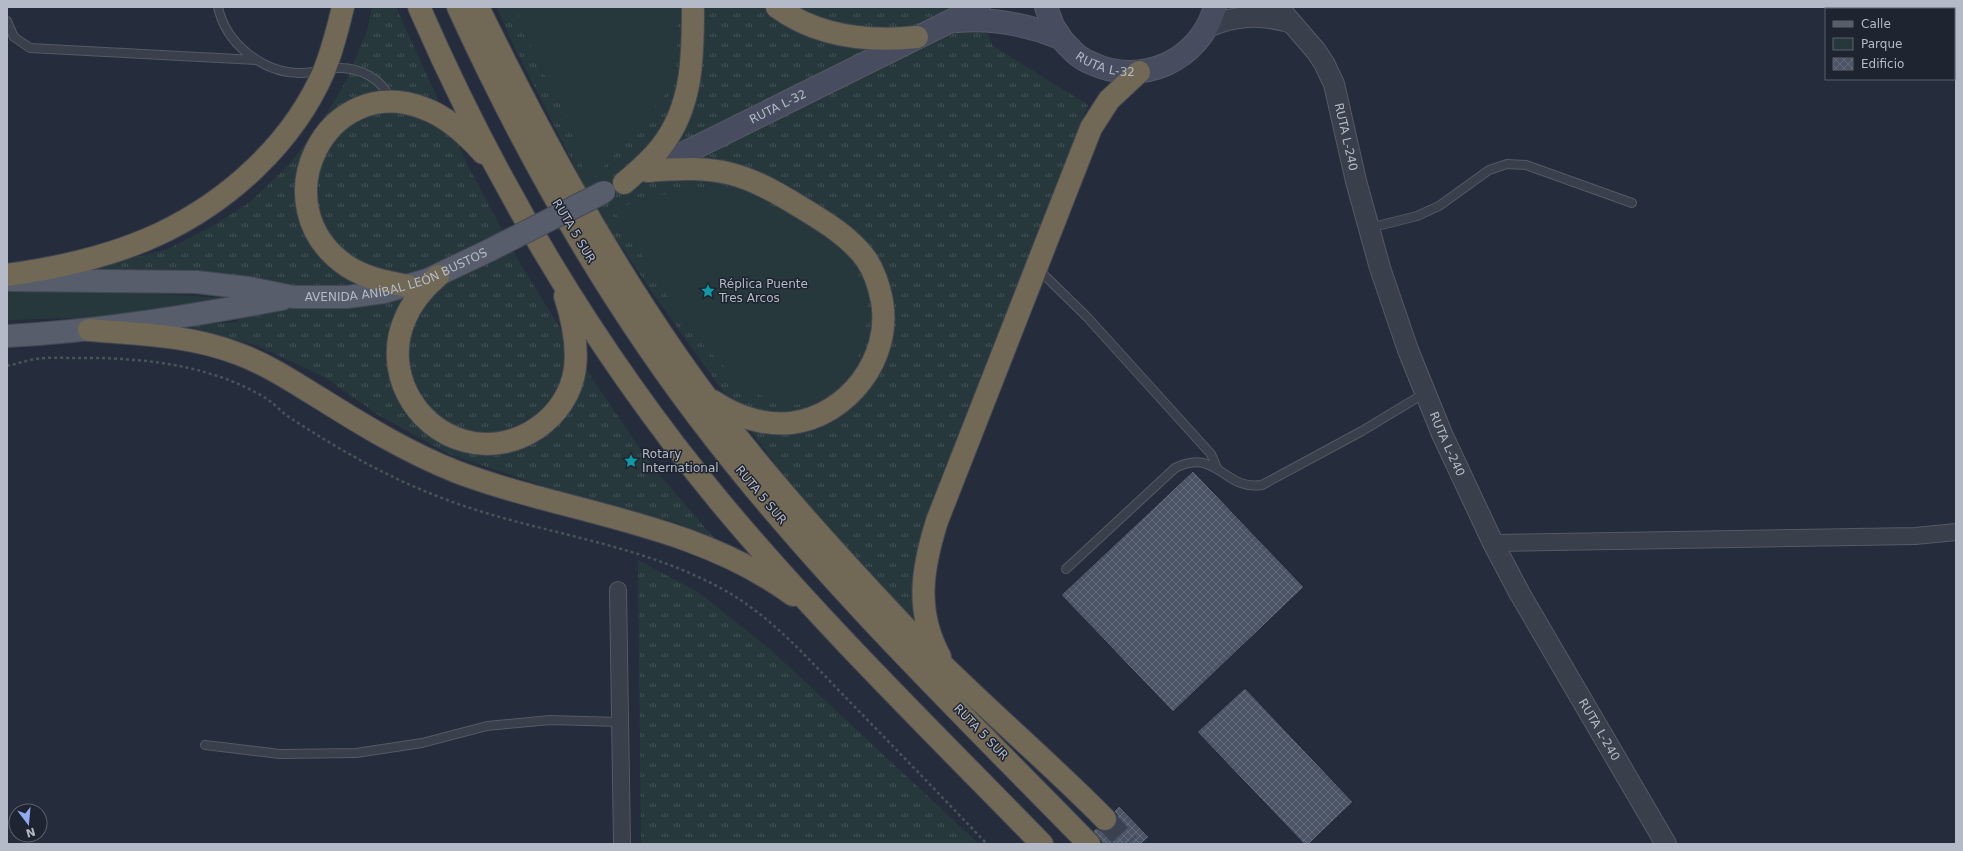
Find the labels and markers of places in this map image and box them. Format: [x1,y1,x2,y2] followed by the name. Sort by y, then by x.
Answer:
[718,277,808,305] place label: Réplica Puente Tres Arcos
[700,283,716,299] place icon: Réplica Puente Tres Arcos
[642,447,719,475] place label: Rotary International
[623,453,639,469] place icon: Rotary International

